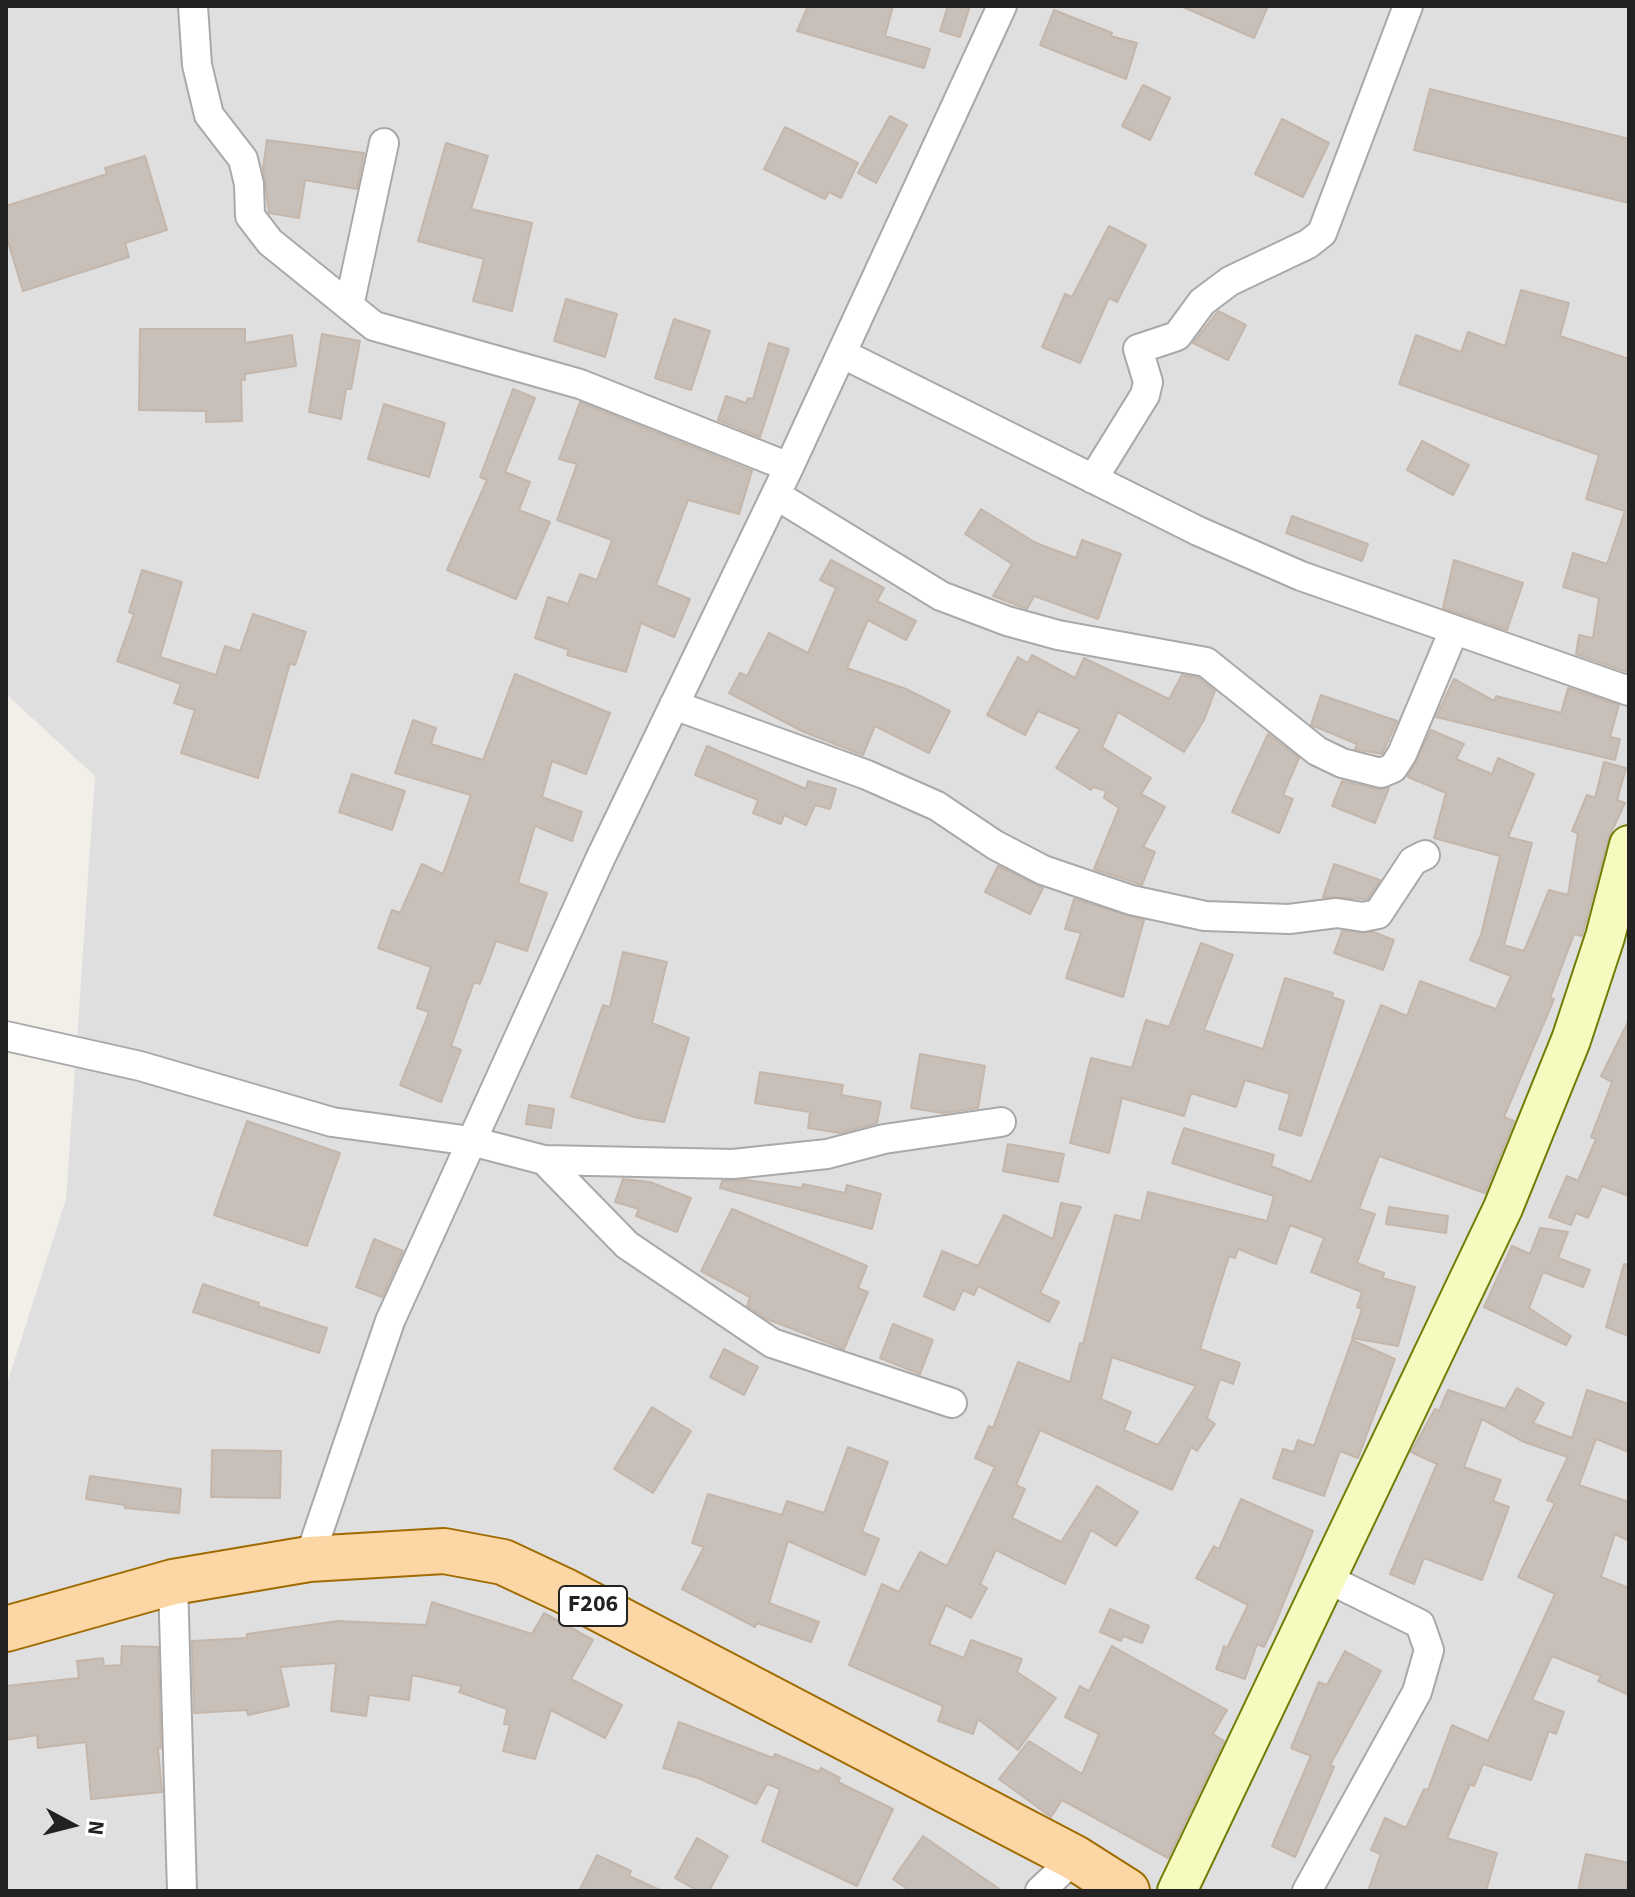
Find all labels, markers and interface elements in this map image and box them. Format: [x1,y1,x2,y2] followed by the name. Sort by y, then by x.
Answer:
[559,1586,627,1626] road number: F206
[32,1785,112,1865] north arrow
[79,1819,113,1837] text: N

